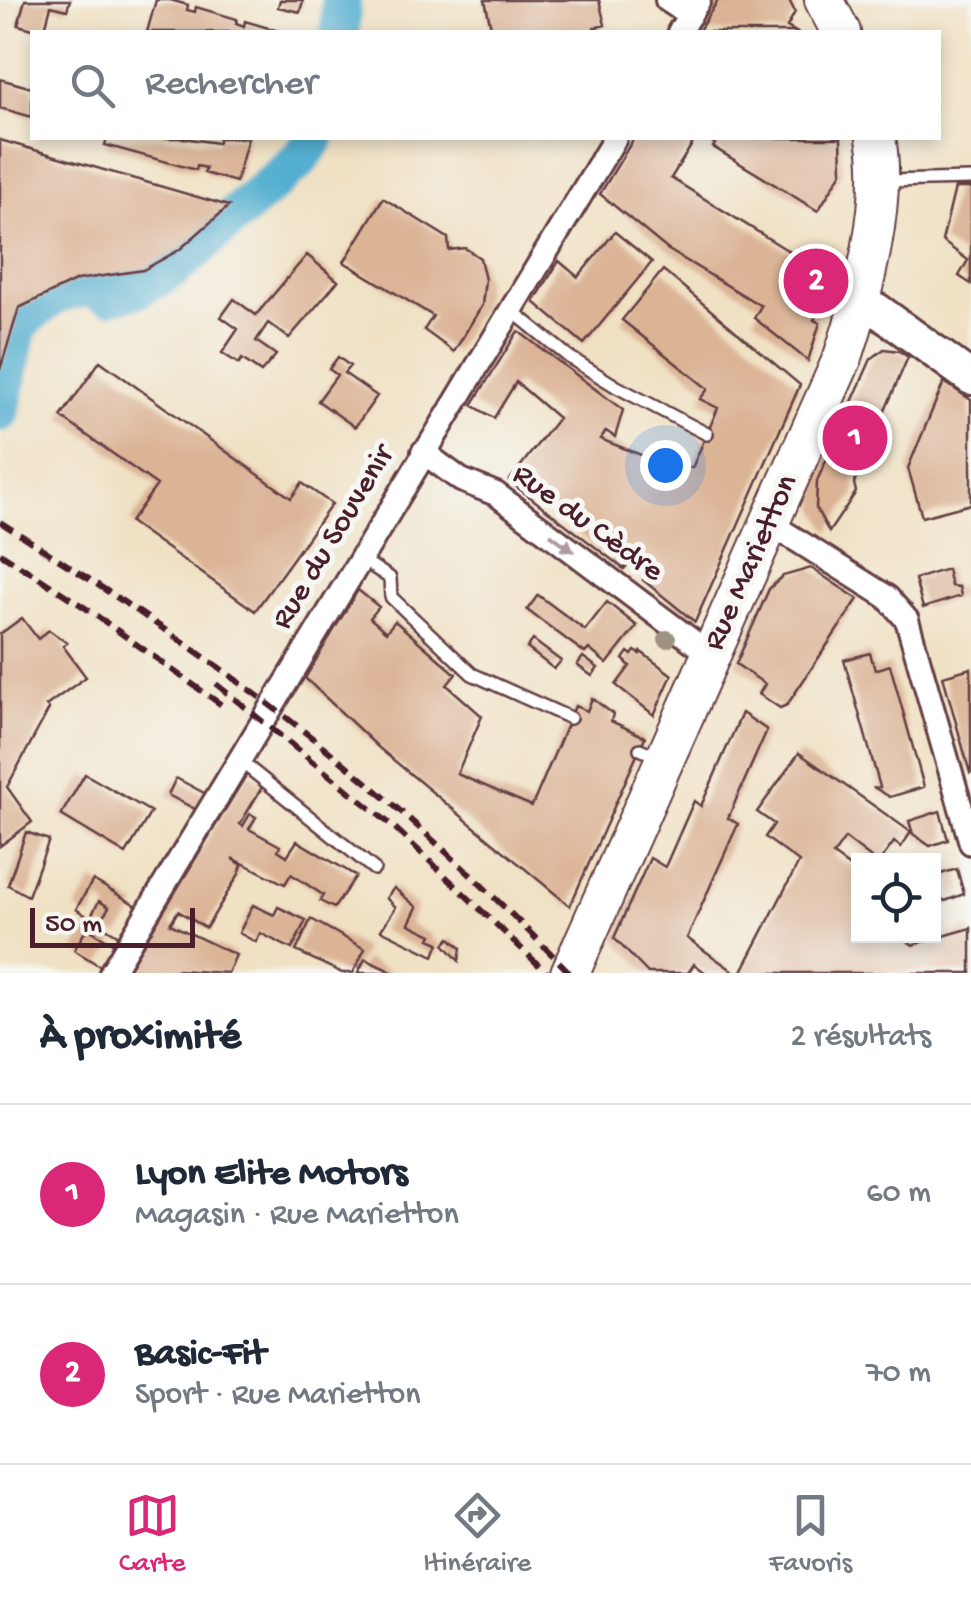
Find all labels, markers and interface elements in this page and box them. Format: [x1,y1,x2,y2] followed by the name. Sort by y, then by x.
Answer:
[30,30,941,140] search box
[65,58,120,113] icon: search
[145,63,317,107] text: Rechercher
[784,244,848,318] pin: 2
[822,400,888,476] pin: 1
[264,437,405,637] street label: Rue du Souvenir
[640,440,691,491] your location
[504,456,670,592] street label: Rue du Cèdre
[696,469,808,657] street label: Rue Marietton
[549,533,575,553] one-way arrow
[851,853,941,943] map controls
[851,853,941,943] button: locate
[30,903,195,948] scale bar
[45,909,102,942] text: 50 m
[40,1014,241,1063] text: À proximité
[790,1019,931,1057] text: 2 résultats
[135,1153,408,1197] text: Lyon Elite Motors
[66,1175,79,1213] text: 1
[866,1175,931,1213] text: 60 m
[135,1197,459,1235] text: Magasin · Rue Marietton
[135,1333,266,1377] text: Basic-Fit
[65,1355,80,1393] text: 2
[866,1355,931,1393] text: 70 m
[135,1377,420,1415] text: Sport · Rue Marietton
[119,1488,185,1581] tab: Carte
[423,1488,531,1581] tab: Itinéraire
[769,1488,852,1581] tab: Favoris

